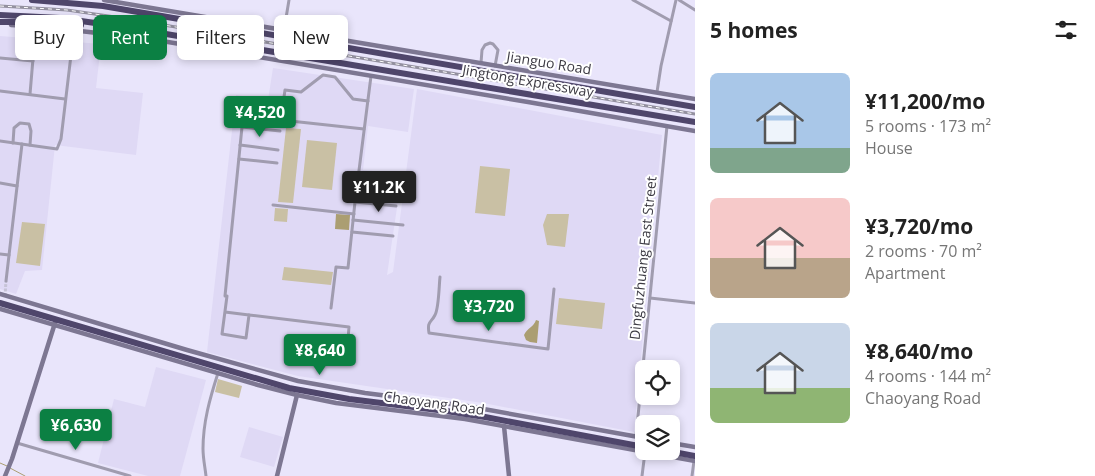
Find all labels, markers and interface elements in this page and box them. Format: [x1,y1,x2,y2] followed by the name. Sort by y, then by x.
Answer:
[15,15,83,60] chip: Buy
[93,15,167,60] chip: Rent
[177,15,264,60] chip: Filters
[274,15,348,60] chip: New
[710,16,798,44] text: 5 homes
[1052,16,1080,44] icon: filters
[503,46,593,79] street label: Jianguo Road
[459,59,596,102] street label: Jingtong Expressway
[865,87,985,115] text: ¥11,200/mo
[750,93,810,153] icon: home
[219,96,301,138] pin: ¥4,520
[235,101,285,123] text: ¥4,520
[865,115,991,137] text: 5 rooms · 173 m²
[865,137,913,159] text: House
[338,170,420,213] pin: ¥11.2K
[624,175,661,341] street label: Dingfuzhuang East Street
[353,176,405,198] text: ¥11.2K
[865,212,973,240] text: ¥3,720/mo
[750,218,810,278] icon: home
[865,240,982,262] text: 2 rooms · 70 m²
[865,262,945,284] text: Apartment
[448,290,530,332] pin: ¥3,720
[464,295,514,317] text: ¥3,720
[279,334,361,376] pin: ¥8,640
[865,337,973,365] text: ¥8,640/mo
[295,339,345,361] text: ¥8,640
[750,343,810,403] icon: home
[635,360,680,460] map controls
[635,360,680,405] button: locate
[865,365,991,387] text: 4 rooms · 144 m²
[382,386,486,419] street label: Chaoyang Road
[865,387,981,409] text: Chaoyang Road
[35,408,117,451] pin: ¥6,630
[51,414,101,436] text: ¥6,630
[635,415,680,460] button: layers

